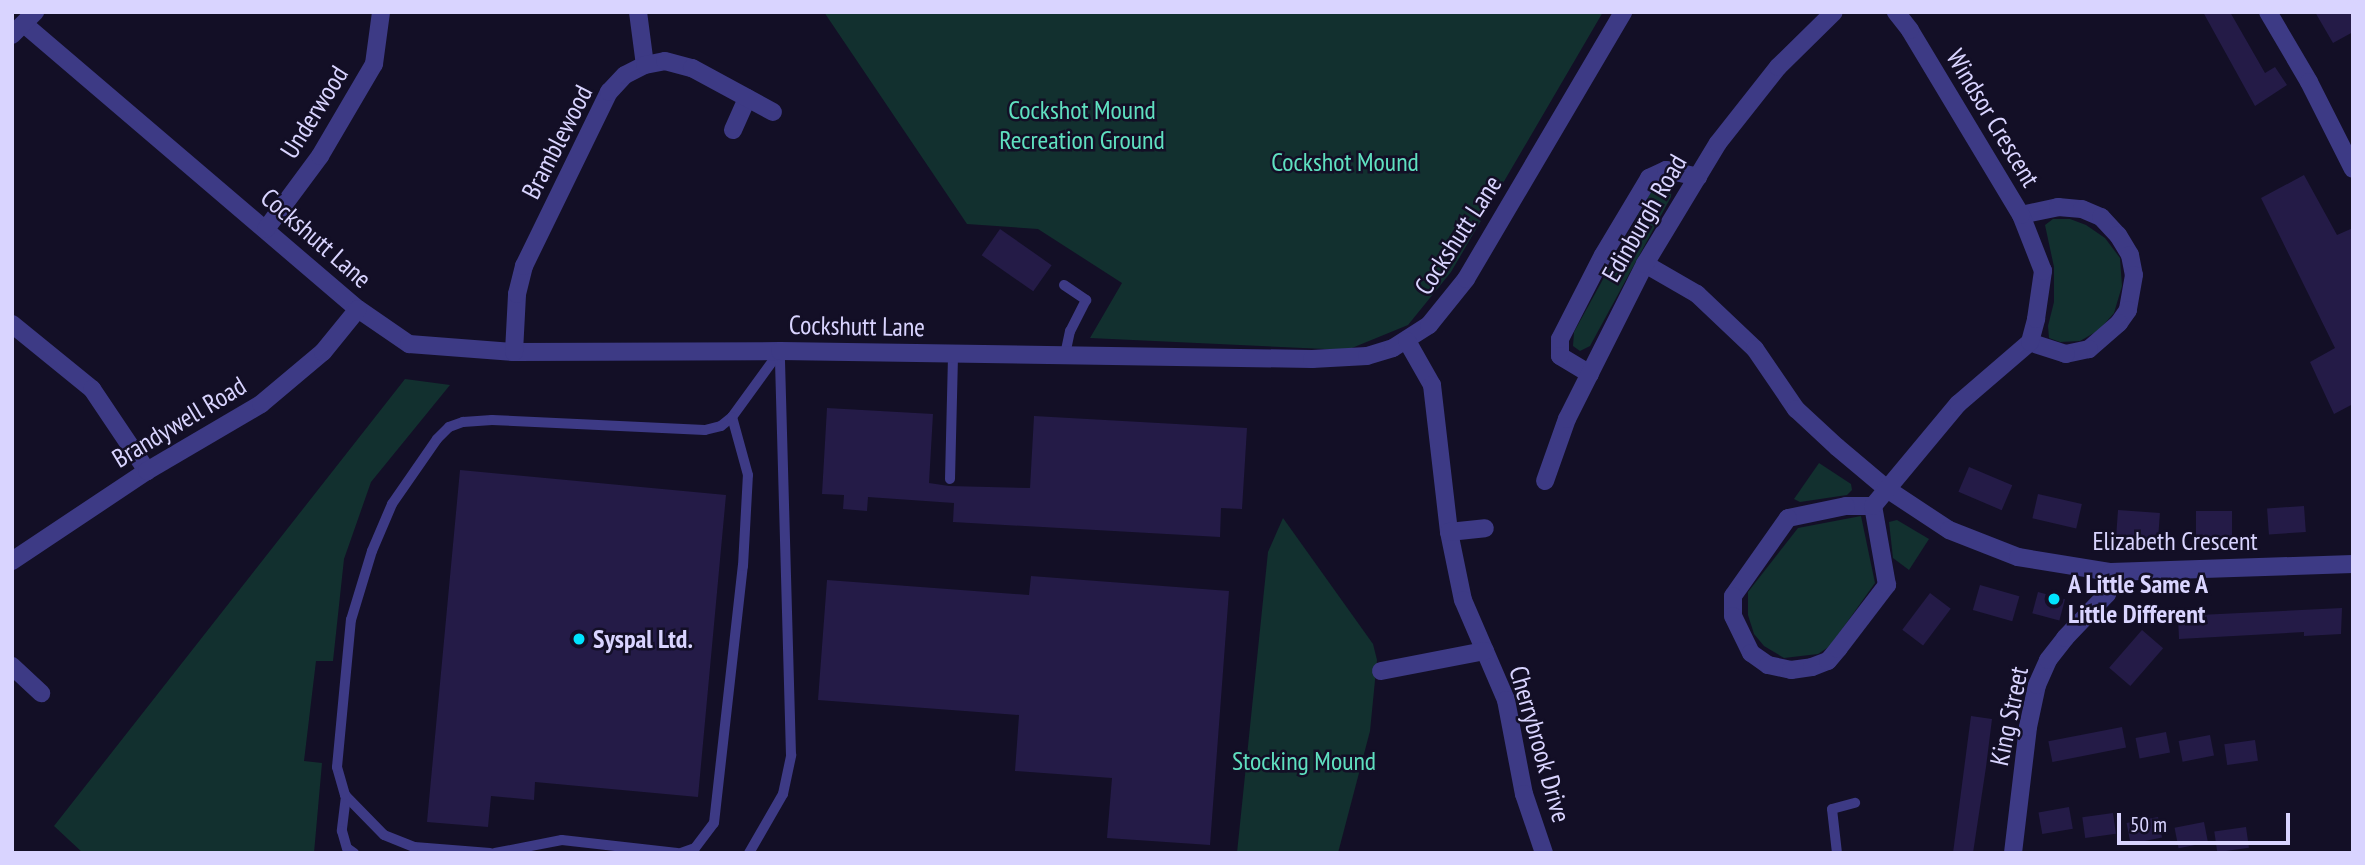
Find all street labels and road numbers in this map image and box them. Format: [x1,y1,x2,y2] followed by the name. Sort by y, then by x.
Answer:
[1940,44,2046,192] street label: Windsor Crescent
[274,60,354,164] street label: Underwood
[515,80,599,204] street label: Bramblewood
[1595,149,1693,287] street label: Edinburgh Road
[1408,169,1508,301] street label: Cockshutt Lane
[254,182,378,294] street label: Cockshutt Lane
[789,309,925,343] street label: Cockshutt Lane
[107,370,251,474] street label: Brandywell Road
[2092,525,2258,557] street label: Elizabeth Crescent
[1503,662,1577,826] street label: Cherrybrook Drive
[1983,664,2035,768] street label: King Street

